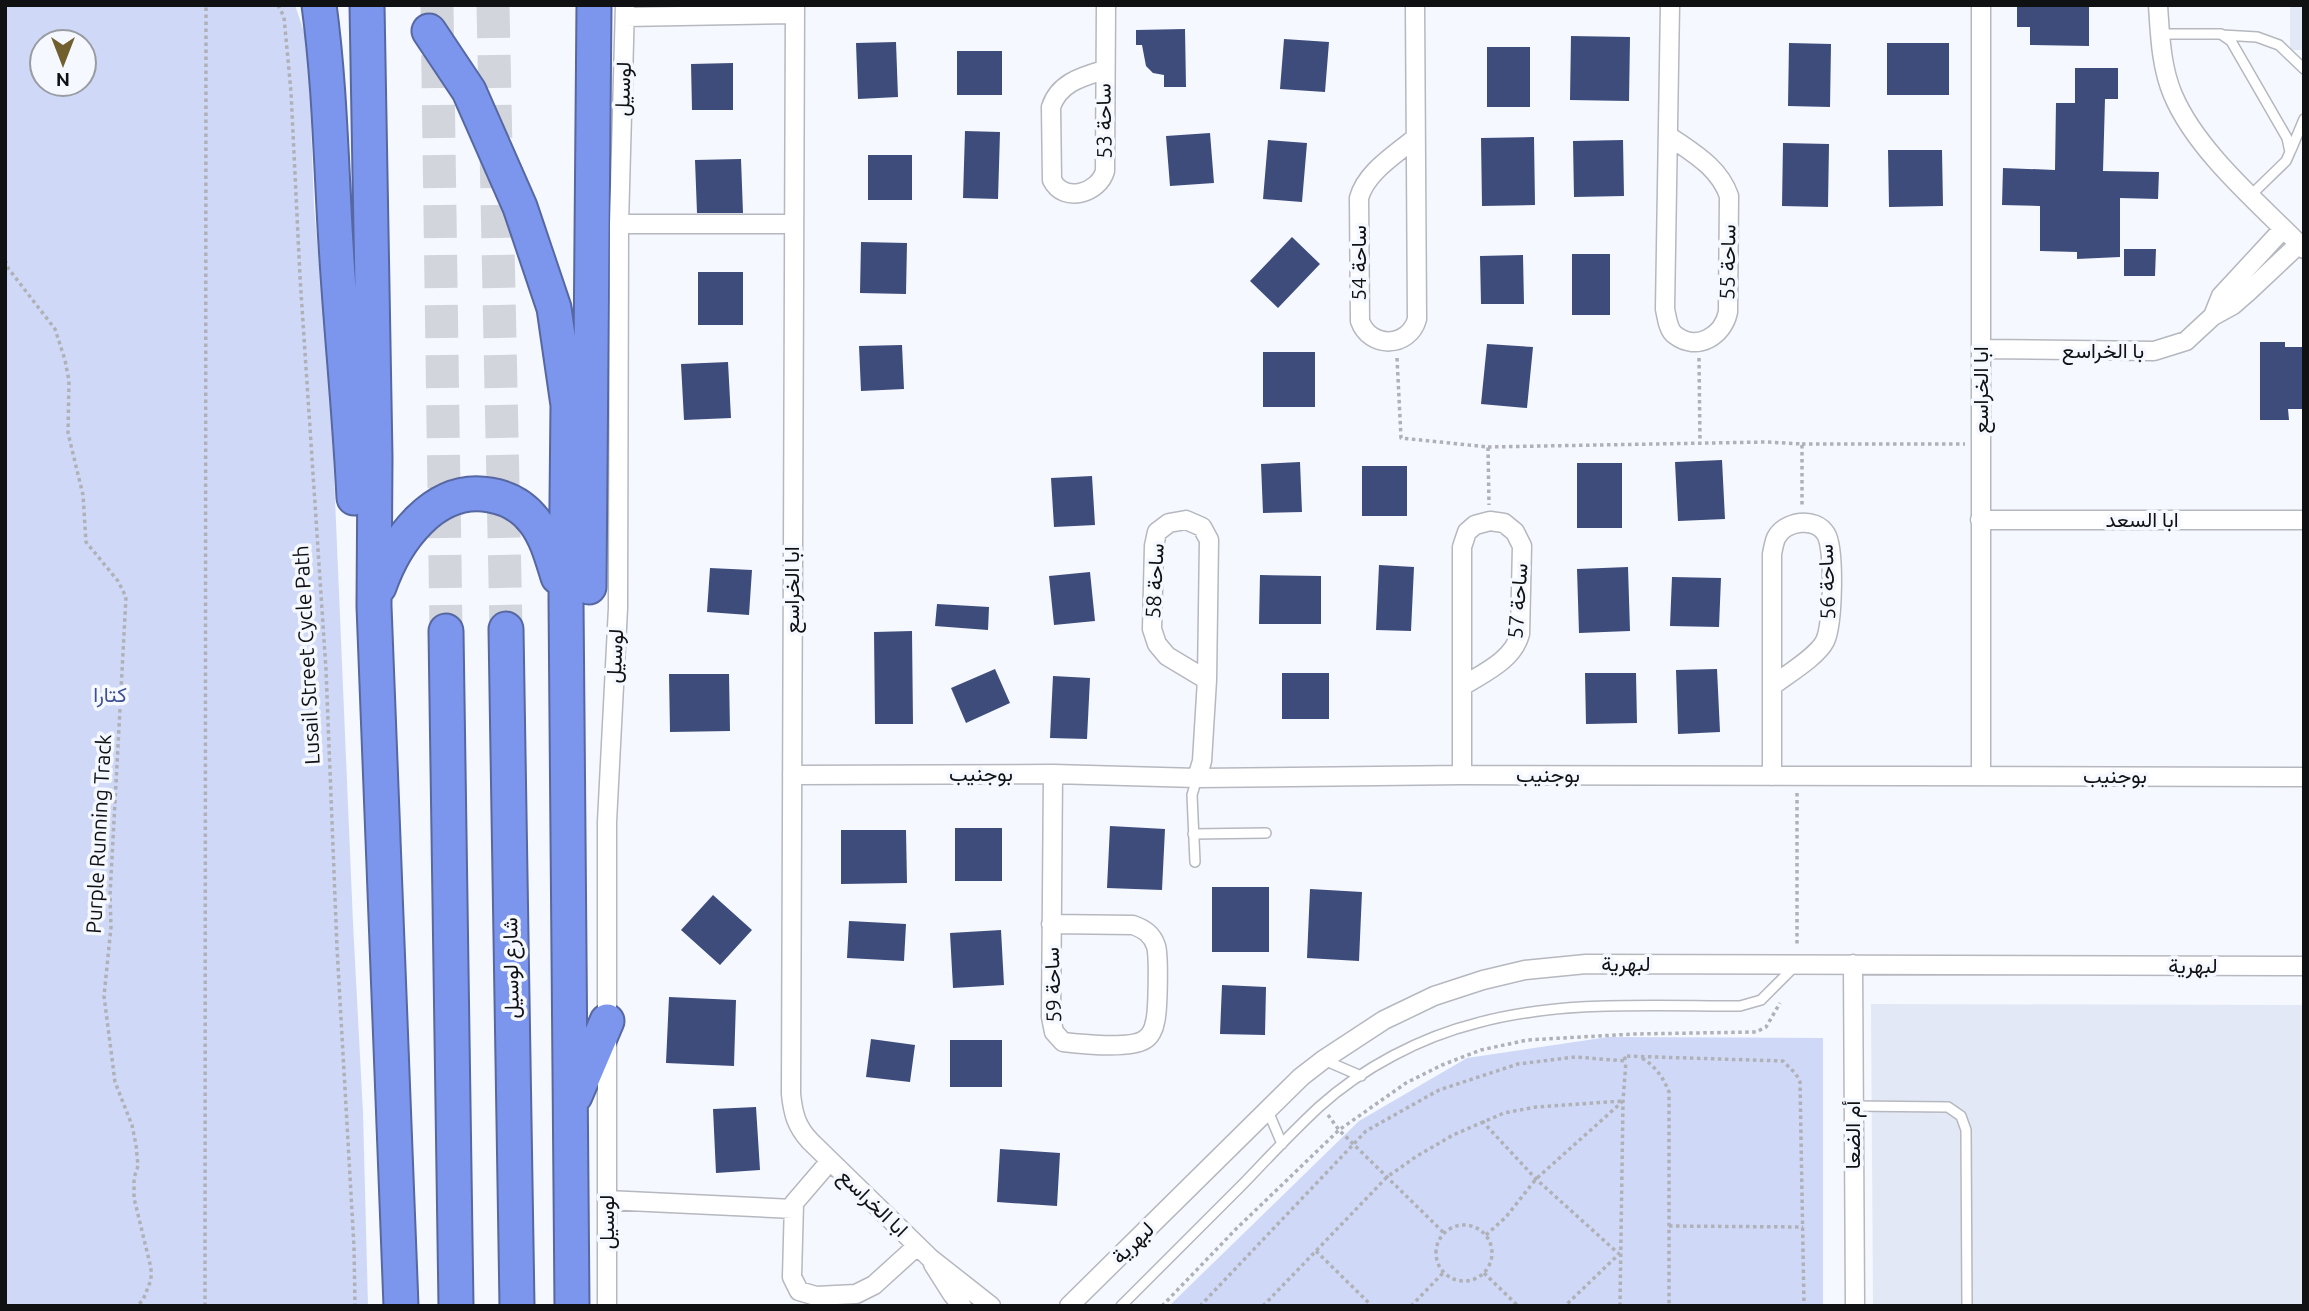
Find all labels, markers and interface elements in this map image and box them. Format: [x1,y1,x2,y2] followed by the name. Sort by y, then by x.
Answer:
[28,28,98,98] north arrow
[609,61,637,117] street label: لوسيل
[56,69,70,91] text: N
[1090,83,1116,159] street label: ساحة 53
[1714,224,1740,300] street label: ساحة 55
[1346,225,1370,301] street label: ساحة 54
[2062,338,2144,365] street label: با الخراسع
[1968,346,1995,434] street label: ابا الخراسع
[2105,507,2179,532] street label: ابا السعد
[1140,543,1168,619] street label: ساحة 58
[1813,544,1839,620] street label: ساحة 56
[288,545,324,765] street label: Lusail Street Cycle Path
[779,546,806,634] street label: ابا الخراسع
[1502,562,1532,639] street label: ساحة 57
[601,628,629,684] street label: لوسيل
[93,682,127,708] park label: كتارا
[81,733,115,934] street label: Purple Running Track
[949,761,1013,787] street label: بوجنيب
[1516,762,1580,788] street label: بوجنيب
[2083,763,2147,789] street label: بوجنيب
[497,917,526,1019] street label: شارع لوسيل
[1039,947,1065,1023] street label: ساحة 59
[1601,951,1651,977] street label: لبهرية
[2168,953,2218,979] street label: لبهرية
[1840,1101,1867,1169] street label: أم الضعا
[832,1163,913,1243] street label: ابا الخراسع
[594,1195,620,1249] street label: لوسيل
[1106,1217,1160,1269] street label: لبهرية

